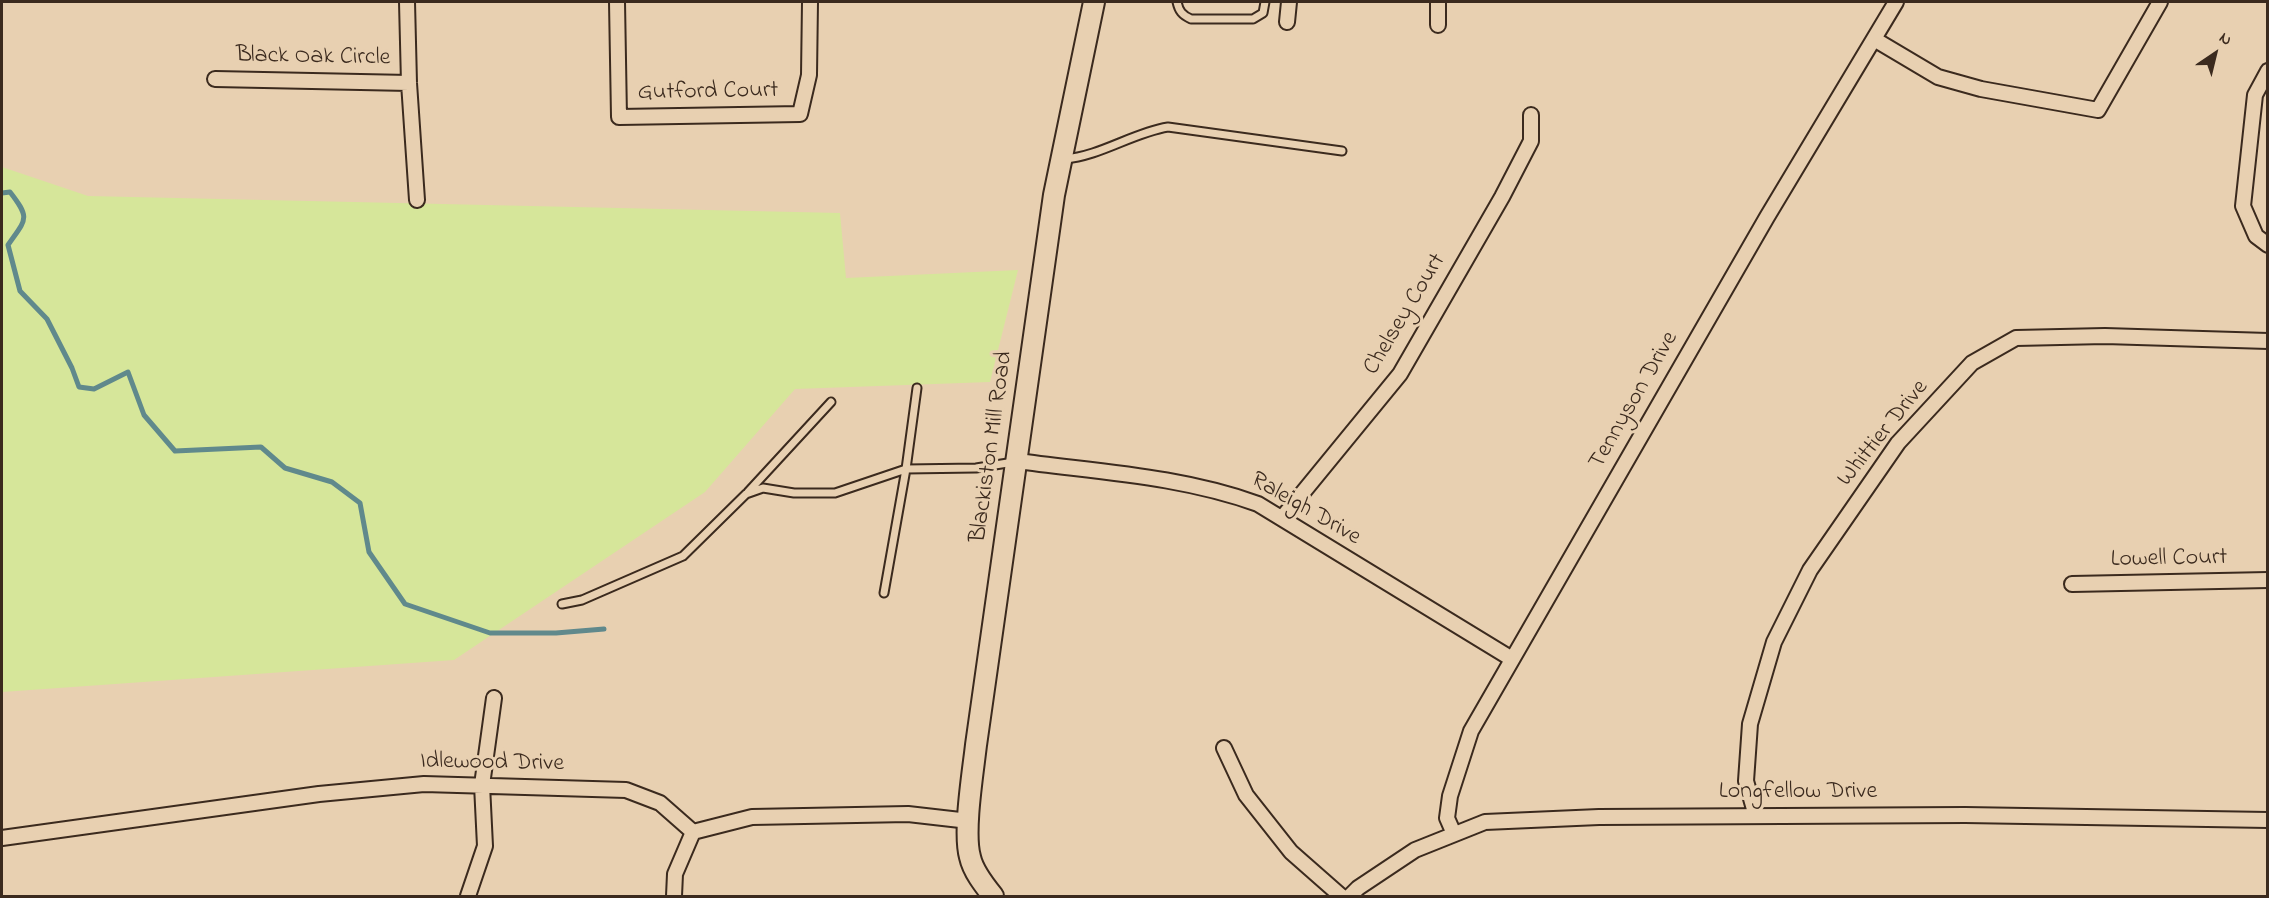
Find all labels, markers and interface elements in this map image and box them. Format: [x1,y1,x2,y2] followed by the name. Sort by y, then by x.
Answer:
[2185,24,2245,84] north arrow
[2214,26,2237,52] text: N
[236,42,390,74] street label: Black Oak Circle
[637,77,779,109] street label: Gutford Court
[1359,249,1453,381] street label: Chelsey Court
[1584,327,1686,475] street label: Tennyson Drive
[965,349,1021,545] street label: Blackiston Mill Road
[1832,375,1936,493] street label: Whittier Drive
[1245,467,1365,553] street label: Raleigh Drive
[2110,545,2228,575] street label: Lowell Court
[420,748,564,780] street label: Idlewood Drive
[1719,779,1877,807] street label: Longfellow Drive

